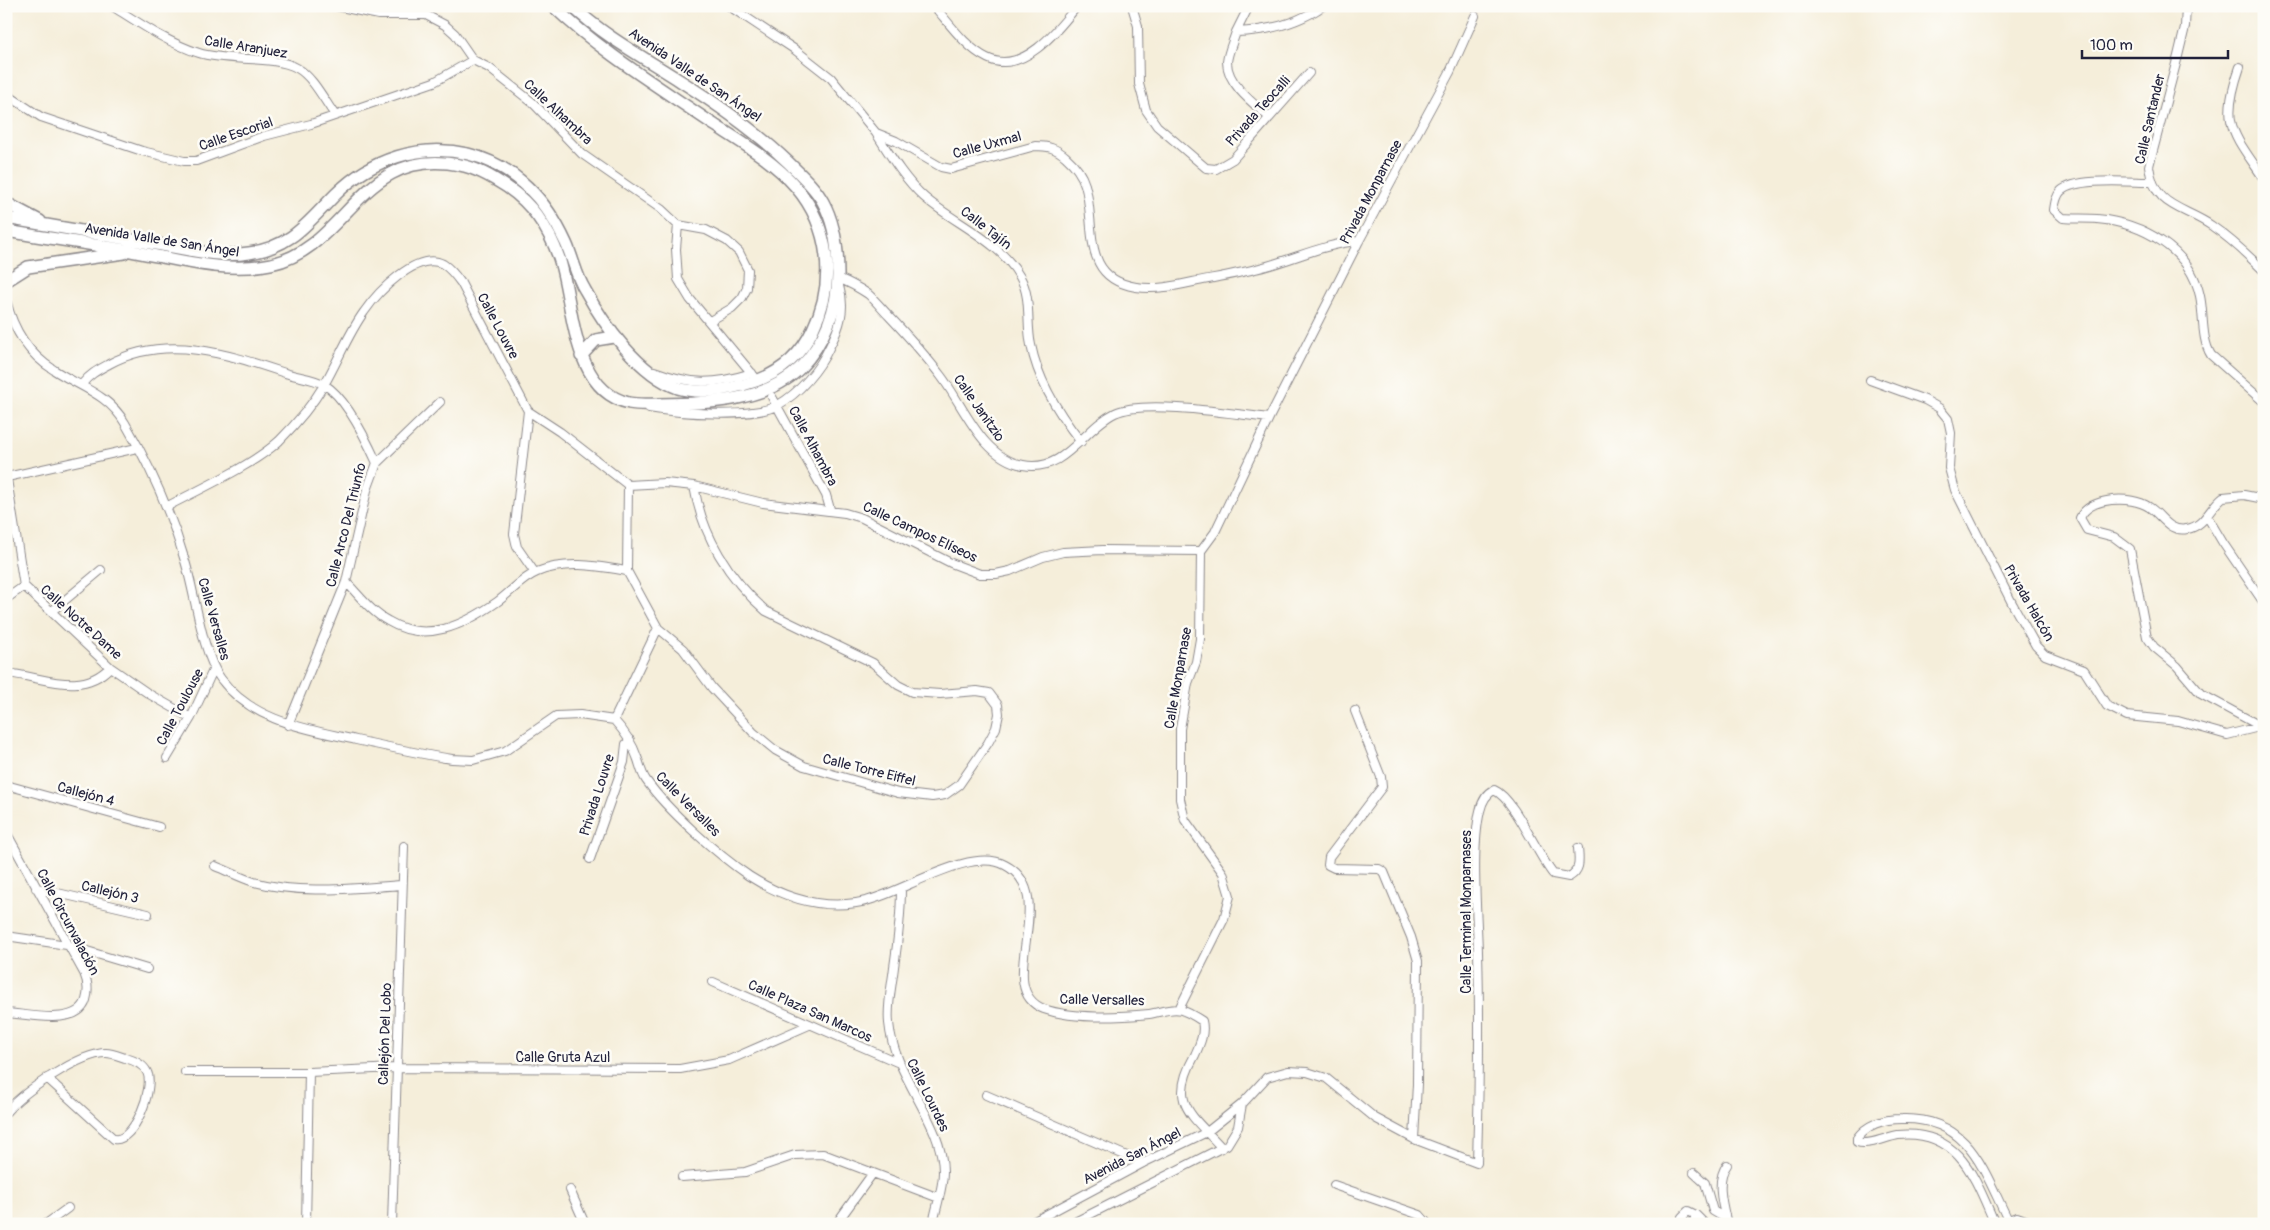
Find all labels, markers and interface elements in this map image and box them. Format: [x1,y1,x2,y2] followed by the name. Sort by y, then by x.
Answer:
[625,23,765,126] street label: Avenida Valle de San Ángel
[2082,28,2229,60] scale bar
[203,32,289,62] street label: Calle Aranjuez
[2090,36,2133,55] text: 100 m
[1222,72,1294,150] street label: Privada Teocalli
[2131,72,2169,166] street label: Calle Santander
[520,76,596,148] street label: Calle Alhambra
[197,113,275,155] street label: Calle Escorial
[951,128,1023,162] street label: Calle Uxmal
[1336,137,1406,247] street label: Privada Monparnase
[957,203,1015,253] street label: Calle Tajín
[83,218,241,261] street label: Avenida Valle de San Ángel
[474,290,522,362] street label: Calle Louvre
[950,371,1009,445] street label: Calle Janitzio
[785,403,841,489] street label: Calle Alhambra
[322,461,370,589] street label: Calle Arco Del Triunfo
[860,498,981,566] street label: Calle Campos Elíseos
[2000,562,2058,645] street label: Privada Halcón
[194,576,234,663] street label: Calle Versalles
[37,581,125,663] street label: Calle Notre Dame
[1161,626,1195,730] street label: Calle Monparnase
[153,666,207,748] street label: Calle Toulouse
[821,750,917,790] street label: Calle Torre Eiffel
[576,752,618,838] street label: Privada Louvre
[652,768,724,840] street label: Calle Versalles
[55,778,117,810] street label: Callejón 4
[1458,830,1475,994] street label: Calle Terminal Monparnases
[33,866,103,978] street label: Calle Circunvalación
[80,877,141,907] street label: Callejón 3
[745,976,875,1046] street label: Calle Plaza San Marcos
[375,982,395,1085] street label: Callejón Del Lobo
[1060,991,1145,1009] street label: Calle Versalles
[516,1049,610,1066] street label: Calle Gruta Azul
[903,1056,953,1135] street label: Calle Lourdes
[1080,1123,1184,1188] street label: Avenida San Ángel

